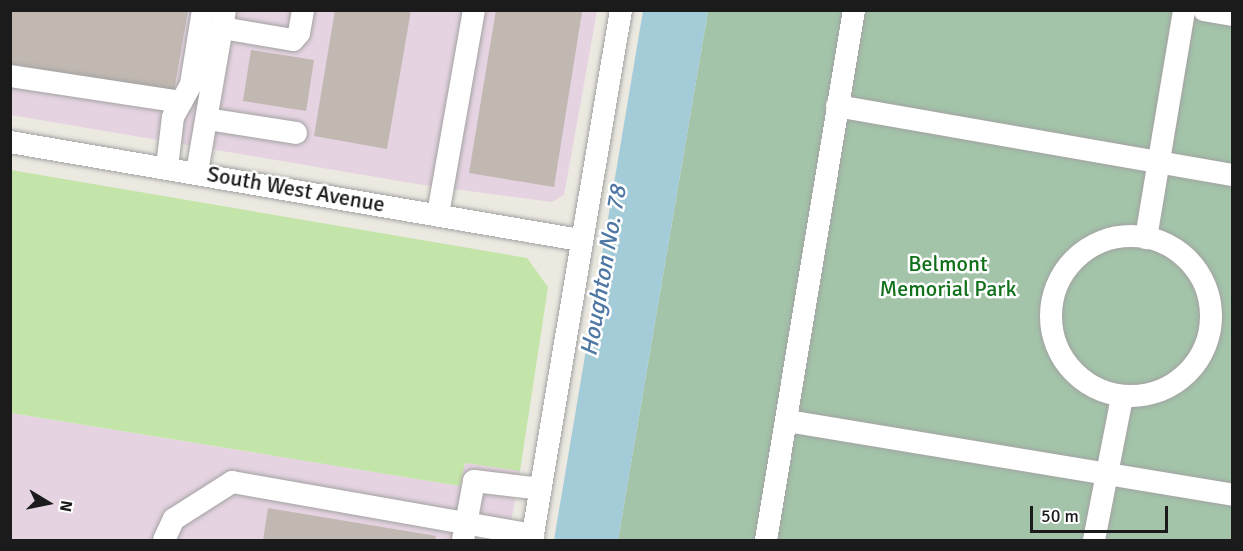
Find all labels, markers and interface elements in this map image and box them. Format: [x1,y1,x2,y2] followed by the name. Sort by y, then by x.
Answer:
[205,160,387,218] street label: South West Avenue
[575,183,633,359] water label: Houghton No. 78
[880,250,1016,302] park label: Belmont Memorial Park
[18,473,78,533] north arrow
[1033,494,1171,532] scale bar
[55,499,77,513] text: N
[1041,505,1079,527] text: 50 m

